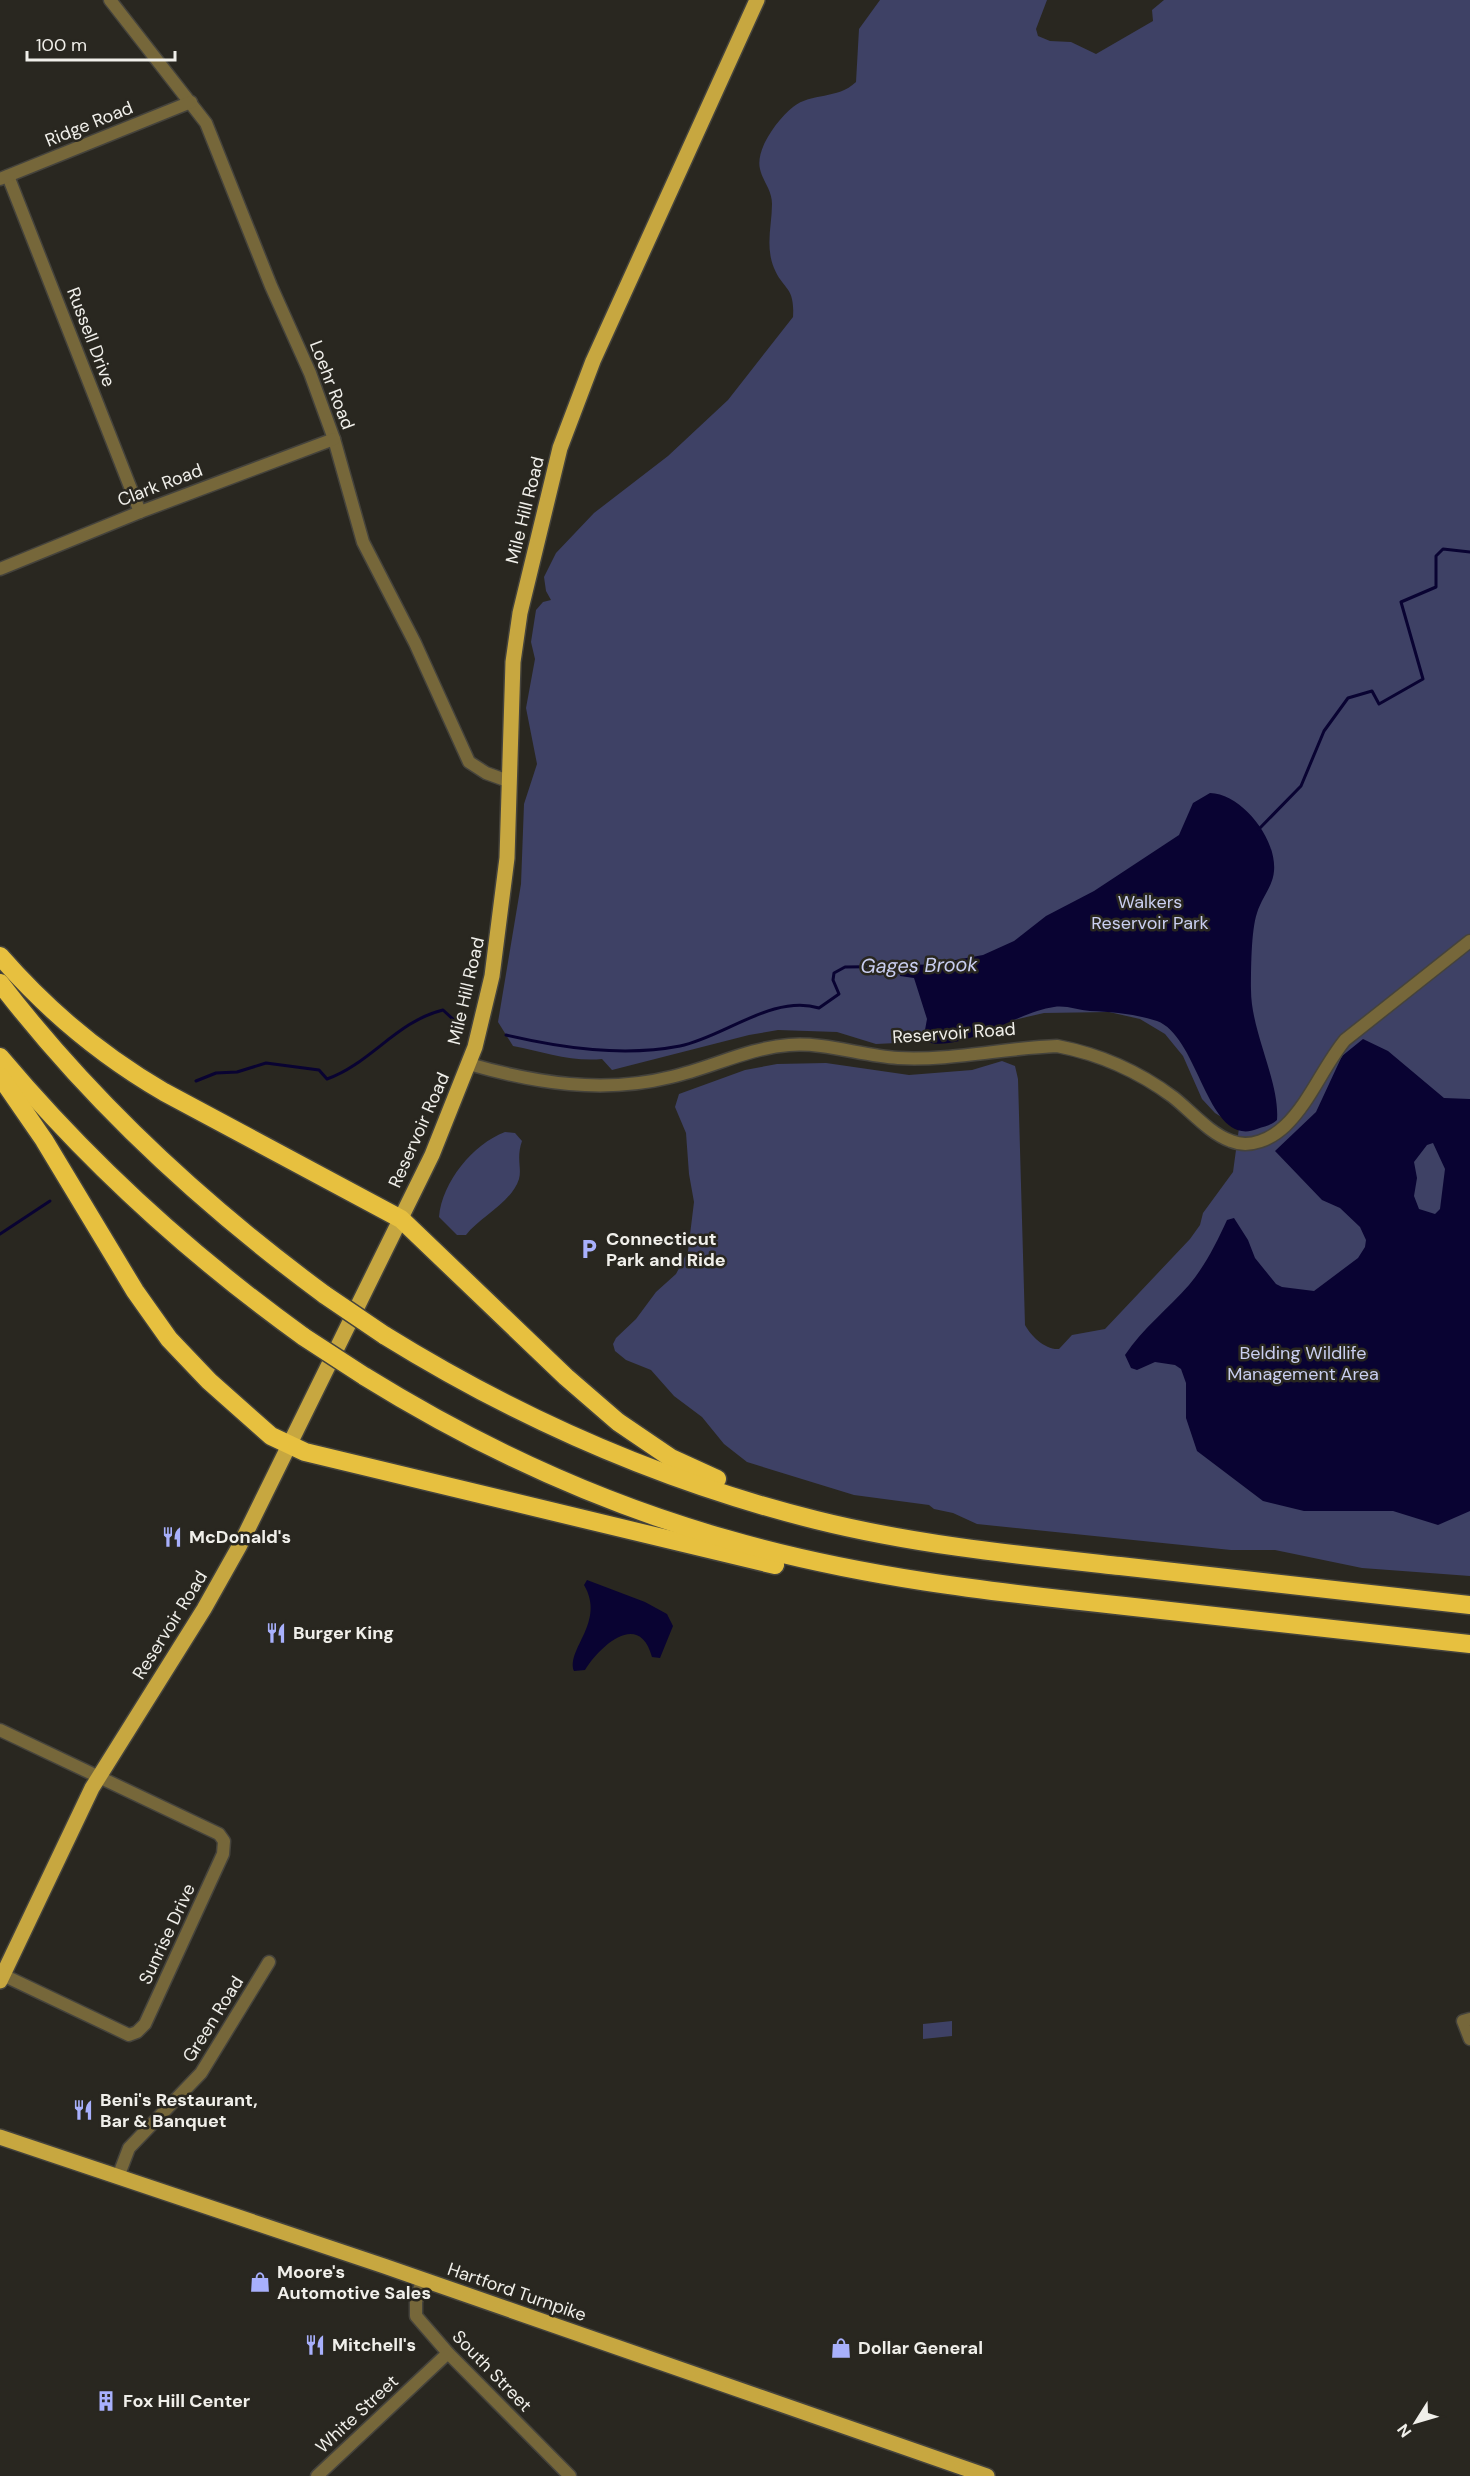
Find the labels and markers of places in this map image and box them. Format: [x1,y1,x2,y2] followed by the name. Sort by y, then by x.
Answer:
[606,1227,726,1272] place label: Connecticut Park and Ride
[577,1237,601,1261] parking icon: Connecticut Park and Ride
[160,1525,184,1549] restaurant icon: McDonald's
[189,1525,291,1549] place label: McDonald's
[264,1621,288,1645] restaurant icon: Burger King
[293,1621,394,1645] place label: Burger King
[100,2088,258,2133] place label: Beni's Restaurant, Bar & Banquet
[71,2098,95,2122] restaurant icon: Beni's Restaurant, Bar & Banquet
[277,2260,431,2305] place label: Moore's Automotive Sales
[248,2270,272,2294] shop icon: Moore's Automotive Sales
[303,2333,327,2357] restaurant icon: Mitchell's
[332,2333,416,2357] place label: Mitchell's
[829,2336,853,2360] shop icon: Dollar General
[858,2336,983,2360] place label: Dollar General
[94,2389,118,2413] building icon: Fox Hill Center
[123,2389,250,2413] place label: Fox Hill Center

